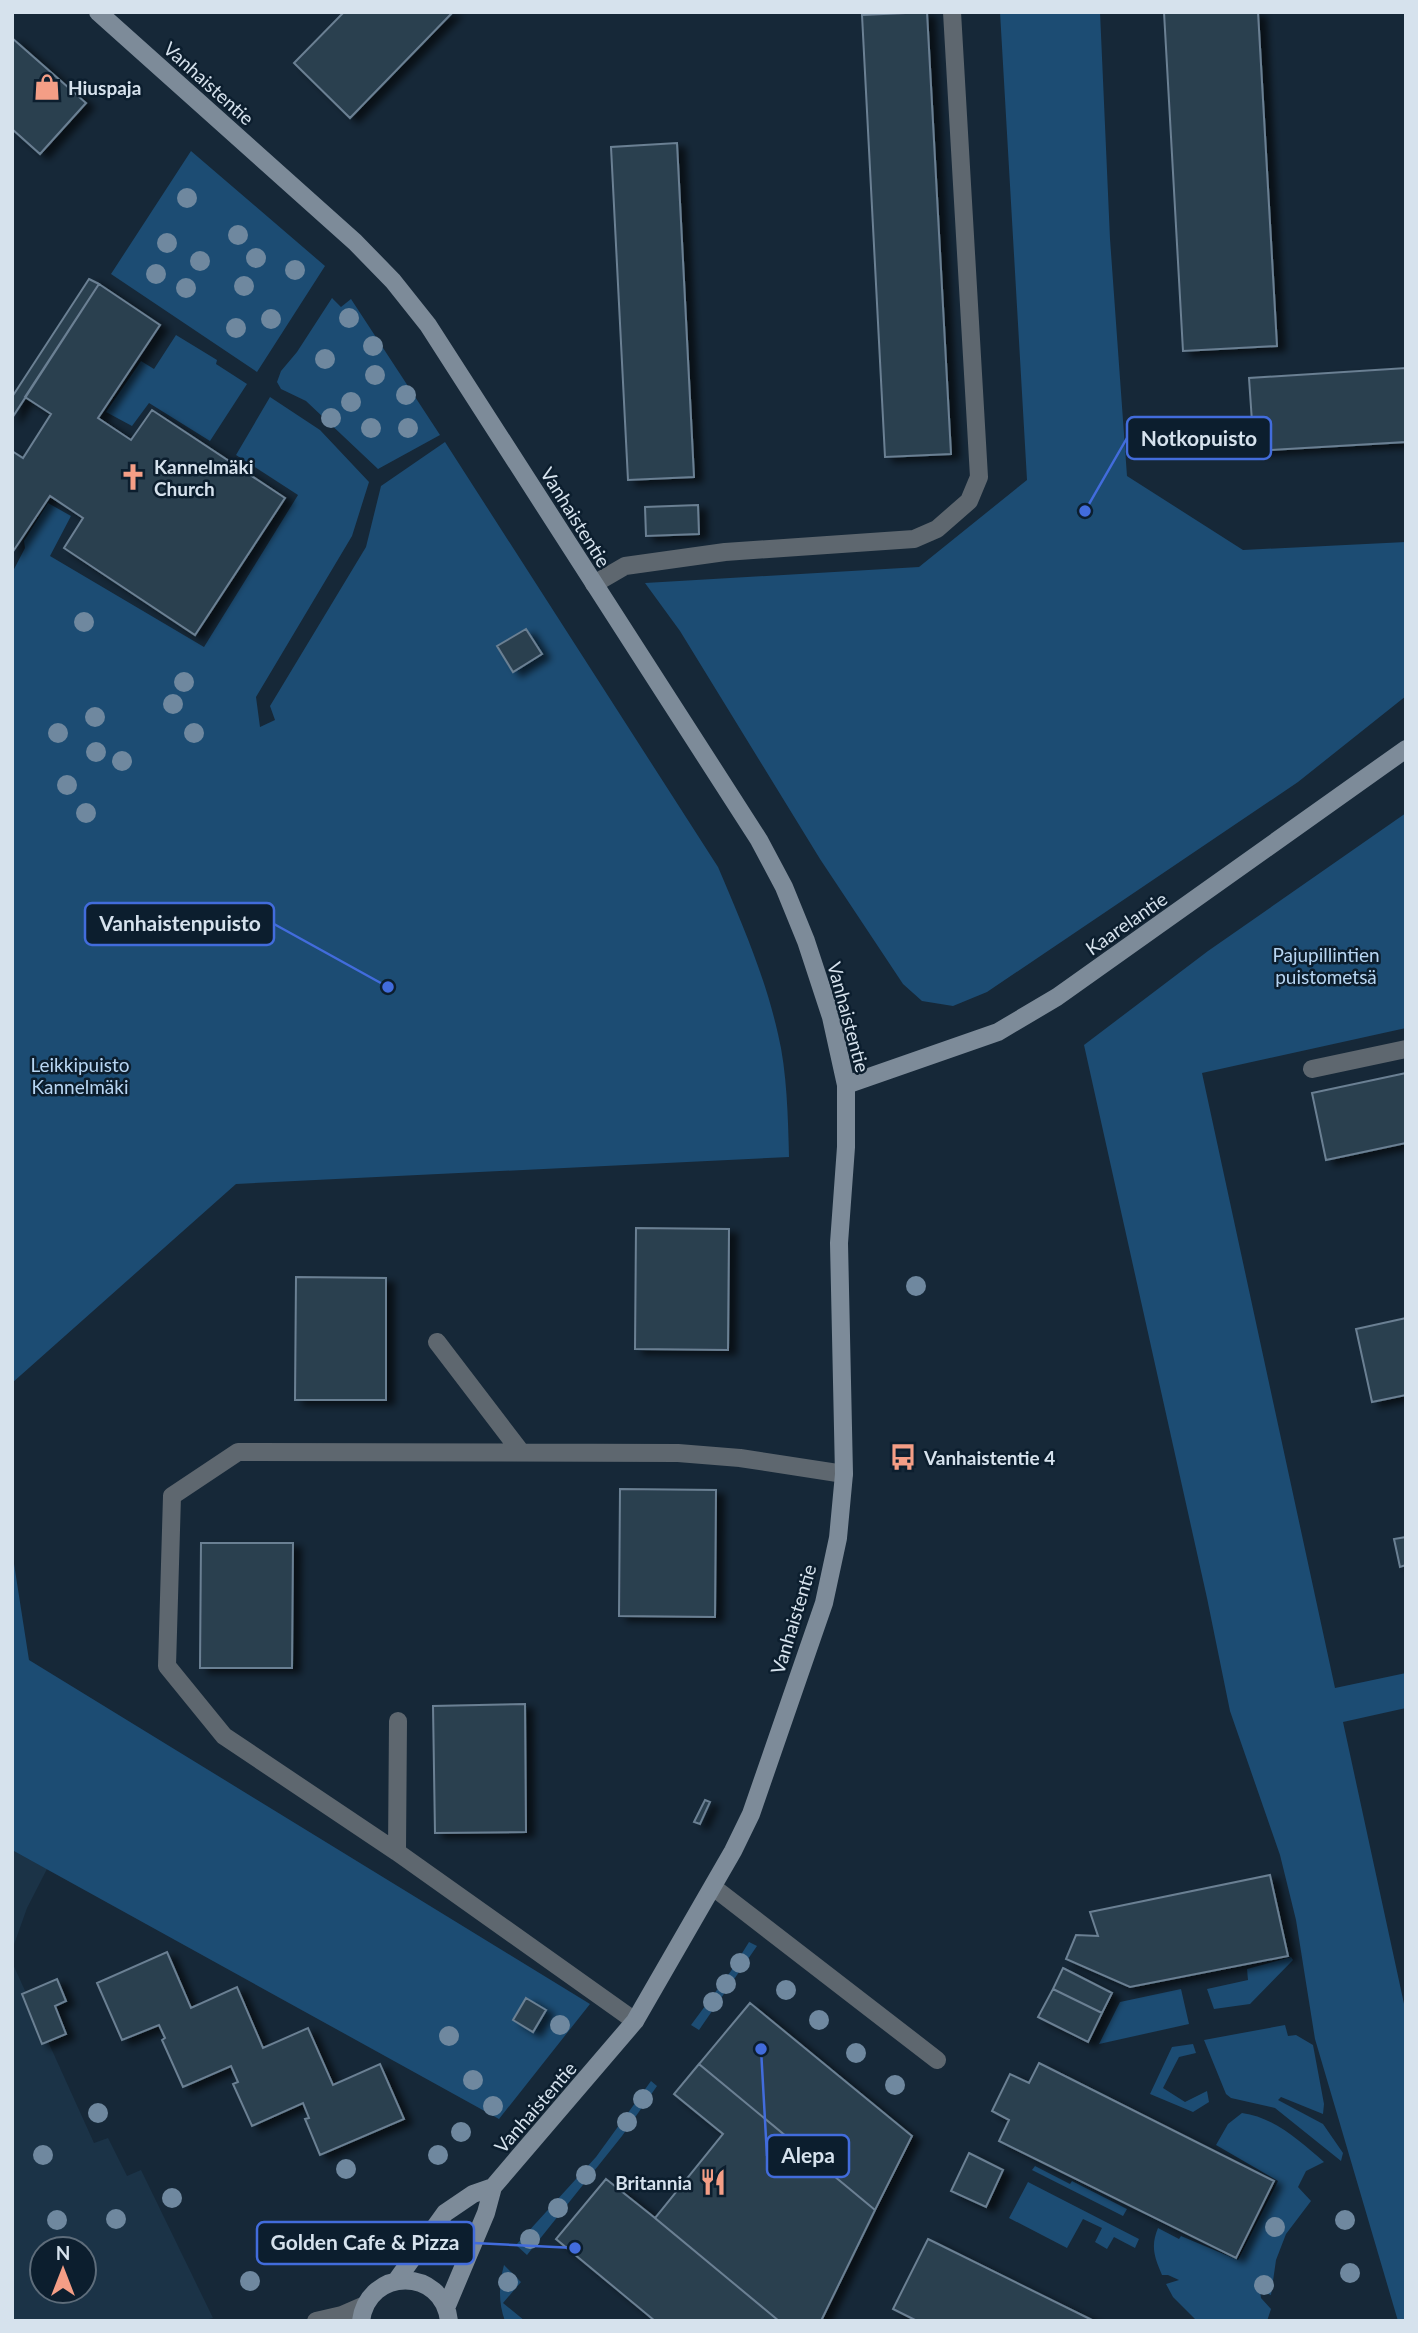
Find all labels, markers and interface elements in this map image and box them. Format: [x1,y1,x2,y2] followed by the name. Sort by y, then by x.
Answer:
[159,37,259,129] street label: Vanhaistentie
[32,72,62,102] shop icon: Hiuspaja
[68,76,141,99] place label: Hiuspaja
[1127,417,1271,459] callout: Notkopuisto
[1141,425,1257,450] text: Notkopuisto
[154,455,253,500] place label: Kannelmäki Church
[118,462,148,492] church icon: Kannelmäki Church
[536,463,616,571] street label: Vanhaistentie
[1081,887,1171,959] street label: Kaarelantie
[85,903,274,945] callout: Vanhaistenpuisto
[98,910,261,935] text: Vanhaistenpuisto
[1272,943,1380,988] park label: Pajupillintien puistometsä
[823,959,875,1075] street label: Vanhaistentie
[30,1053,130,1098] park label: Leikkipuisto Kannelmäki
[888,1442,918,1472] bus stop icon: Vanhaistentie 4
[923,1446,1055,1469] place label: Vanhaistentie 4
[765,1561,821,1677] street label: Vanhaistentie
[489,2057,581,2157] street label: Vanhaistentie
[767,2135,849,2177] callout: Alepa
[780,2142,835,2167] text: Alepa
[698,2167,728,2197] restaurant icon: Britannia
[615,2171,692,2194] place label: Britannia
[257,2222,474,2264] callout: Golden Cafe & Pizza
[271,2229,459,2254] text: Golden Cafe & Pizza
[28,2235,98,2305] north arrow
[56,2241,70,2264] text: N

